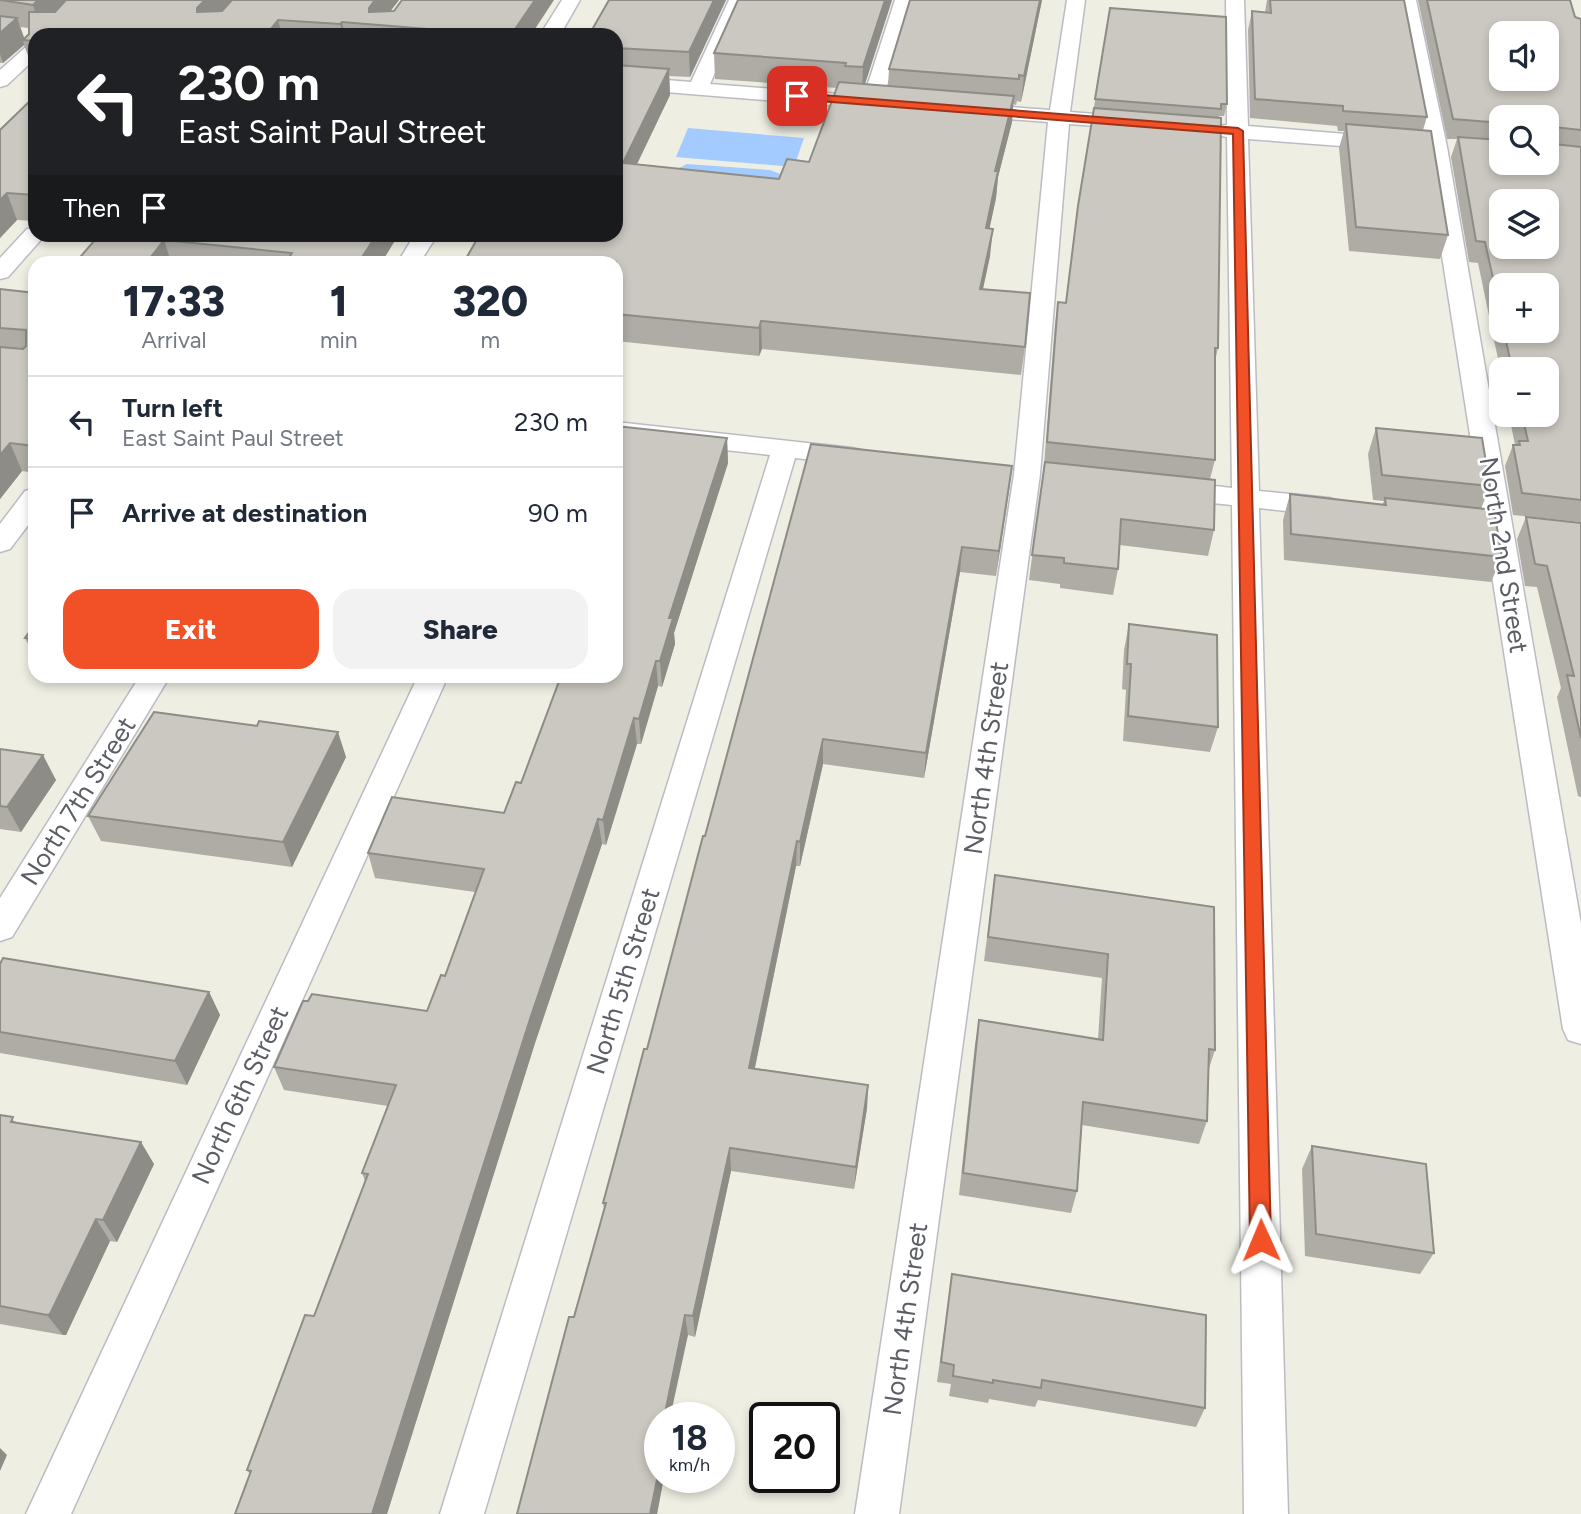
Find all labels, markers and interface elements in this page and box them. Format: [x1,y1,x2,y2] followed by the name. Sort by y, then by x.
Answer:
[1489,21,1559,427] map controls
[1489,21,1559,91] button: sound
[178,53,320,112] text: 230 m
[63,56,154,147] icon: left
[767,66,827,126] pin
[778,77,816,115] icon: arrive
[1489,105,1559,175] button: search
[178,113,486,151] text: East Saint Paul Street
[135,189,173,227] icon: arrive
[1489,189,1559,259] button: layers
[63,192,121,224] text: Then
[1489,273,1559,343] button: +
[123,276,225,327] text: 17:33
[330,276,348,327] text: 1
[453,276,528,327] text: 320
[142,326,206,354] text: Arrival
[320,326,358,354] text: min
[481,326,500,354] text: m
[1489,357,1559,427] button: −
[122,392,223,424] text: Turn left
[63,403,101,441] icon: left
[514,406,588,438] text: 230 m
[122,424,344,452] text: East Saint Paul Street
[1473,455,1535,656] street label: North 2nd Street
[63,494,101,532] icon: arrive
[122,497,367,529] text: Arrive at destination
[528,497,588,529] text: 90 m
[63,589,319,669] button: Exit
[333,589,588,669] button: Share
[957,659,1015,857] street label: North 4th Street
[13,711,143,891] street label: North 7th Street
[579,884,667,1078] street label: North 5th Street
[185,1001,295,1189] street label: North 6th Street
[1224,1203,1298,1277] position arrow
[876,1220,934,1418] street label: North 4th Street
[749,1402,840,1493] speed limit sign: 20
[671,1417,708,1459] text: 18
[669,1454,710,1476] text: km/h

